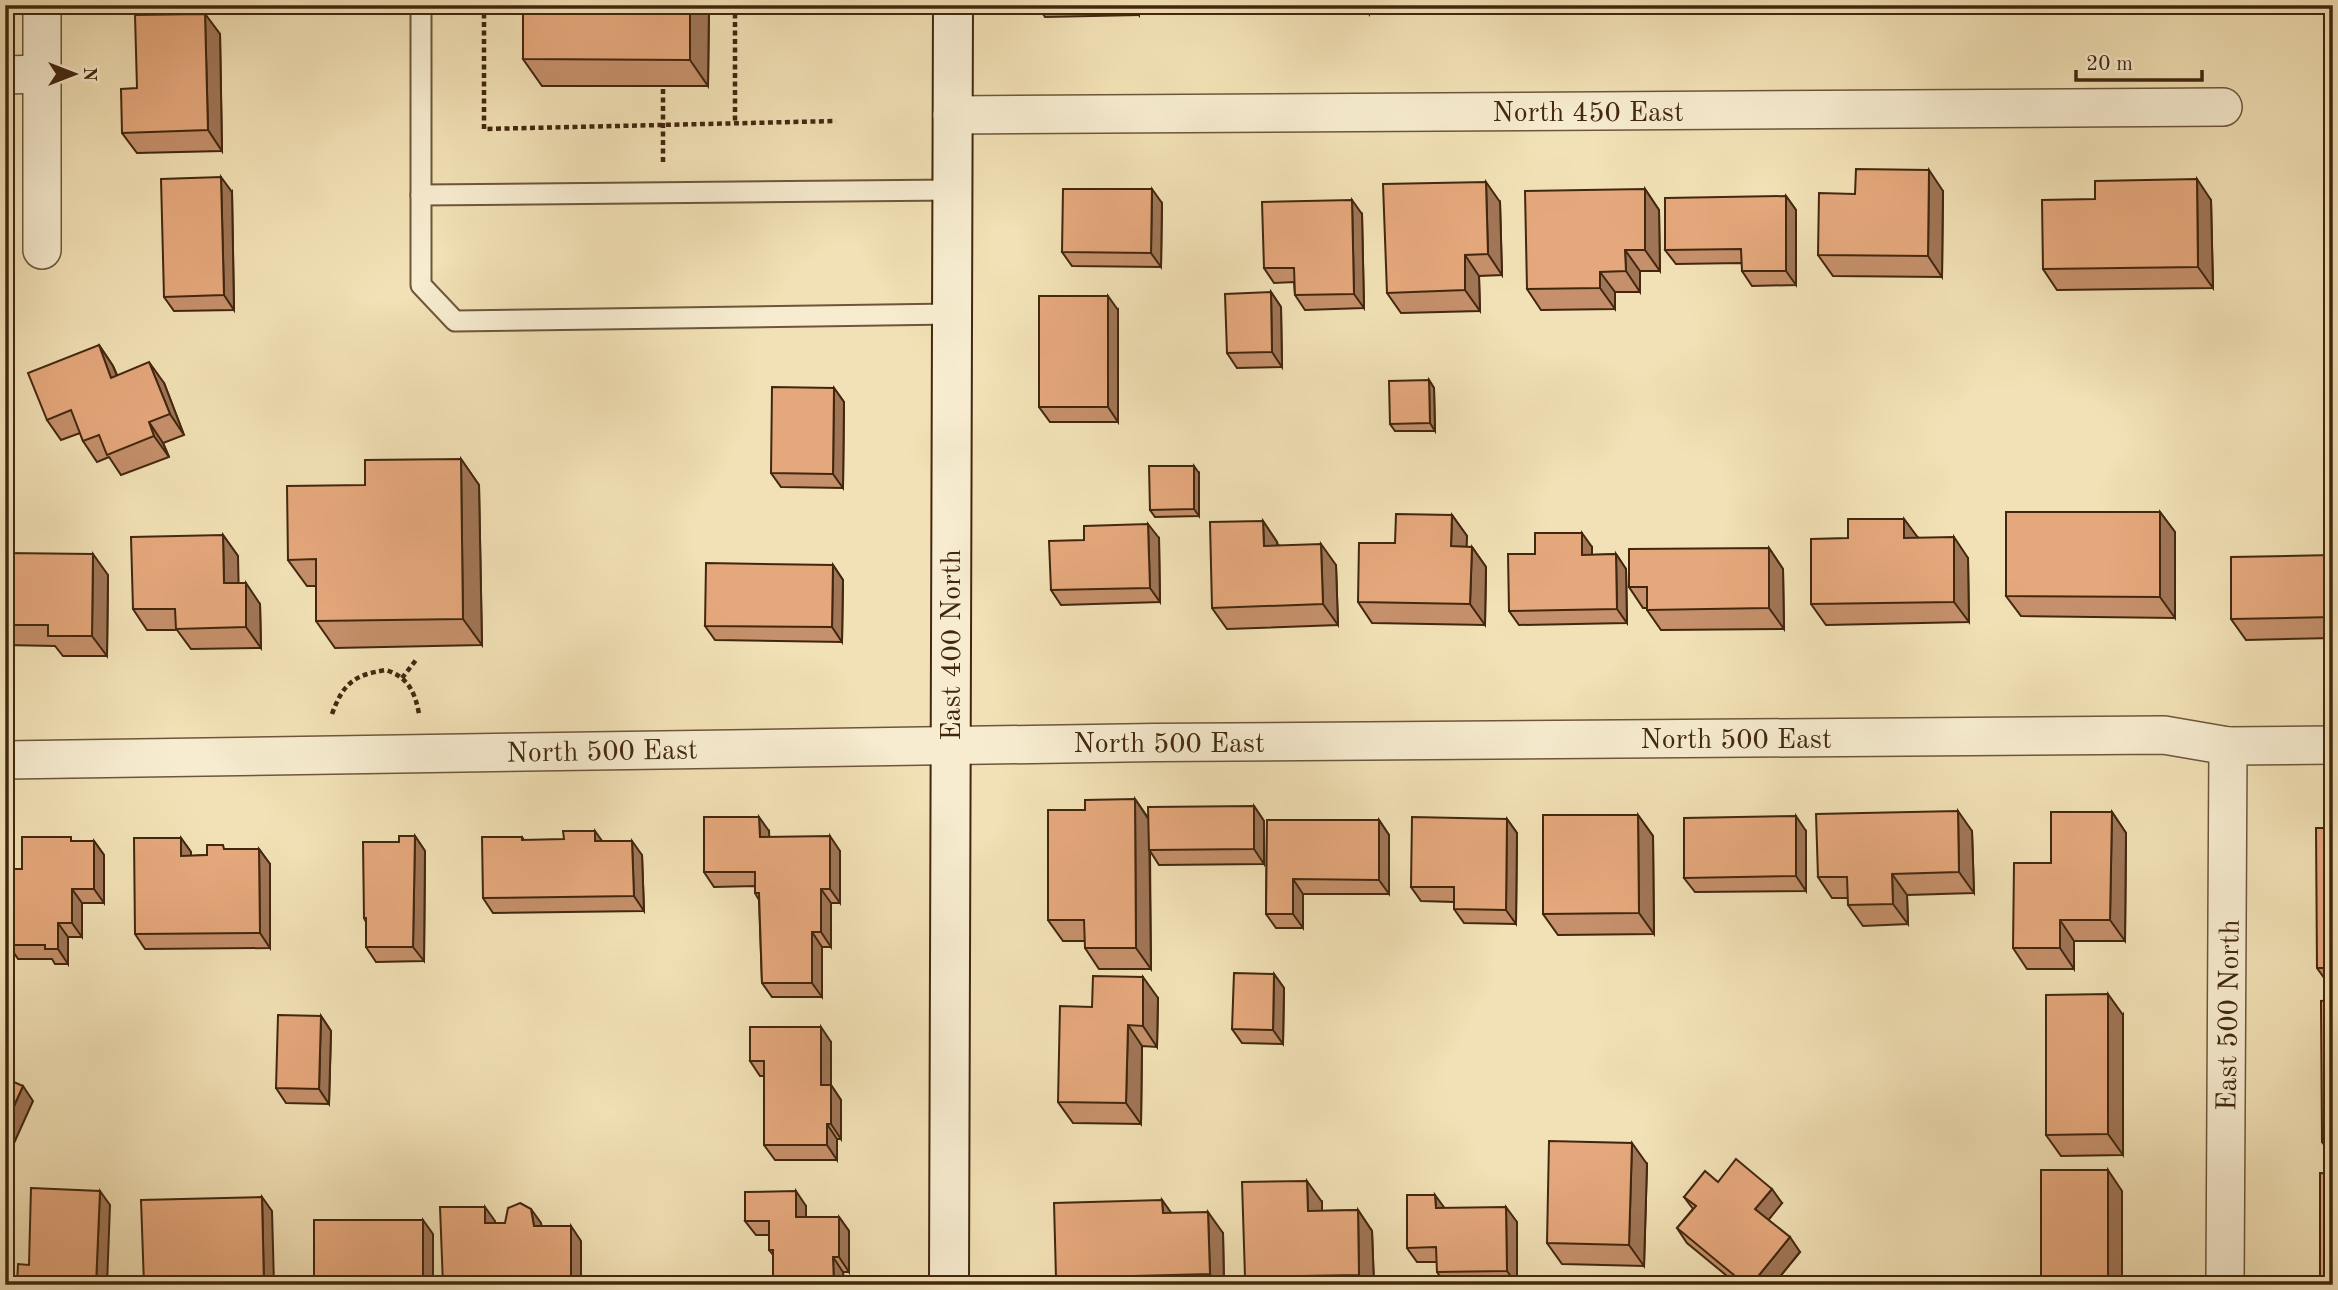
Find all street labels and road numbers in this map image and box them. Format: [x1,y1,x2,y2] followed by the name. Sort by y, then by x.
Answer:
[1492,100,1684,128] street label: North 450 East
[939,549,967,741] street label: East 400 North
[1640,727,1832,755] street label: North 500 East
[1073,731,1265,759] street label: North 500 East
[506,737,698,769] street label: North 500 East
[2214,919,2246,1111] street label: East 500 North

